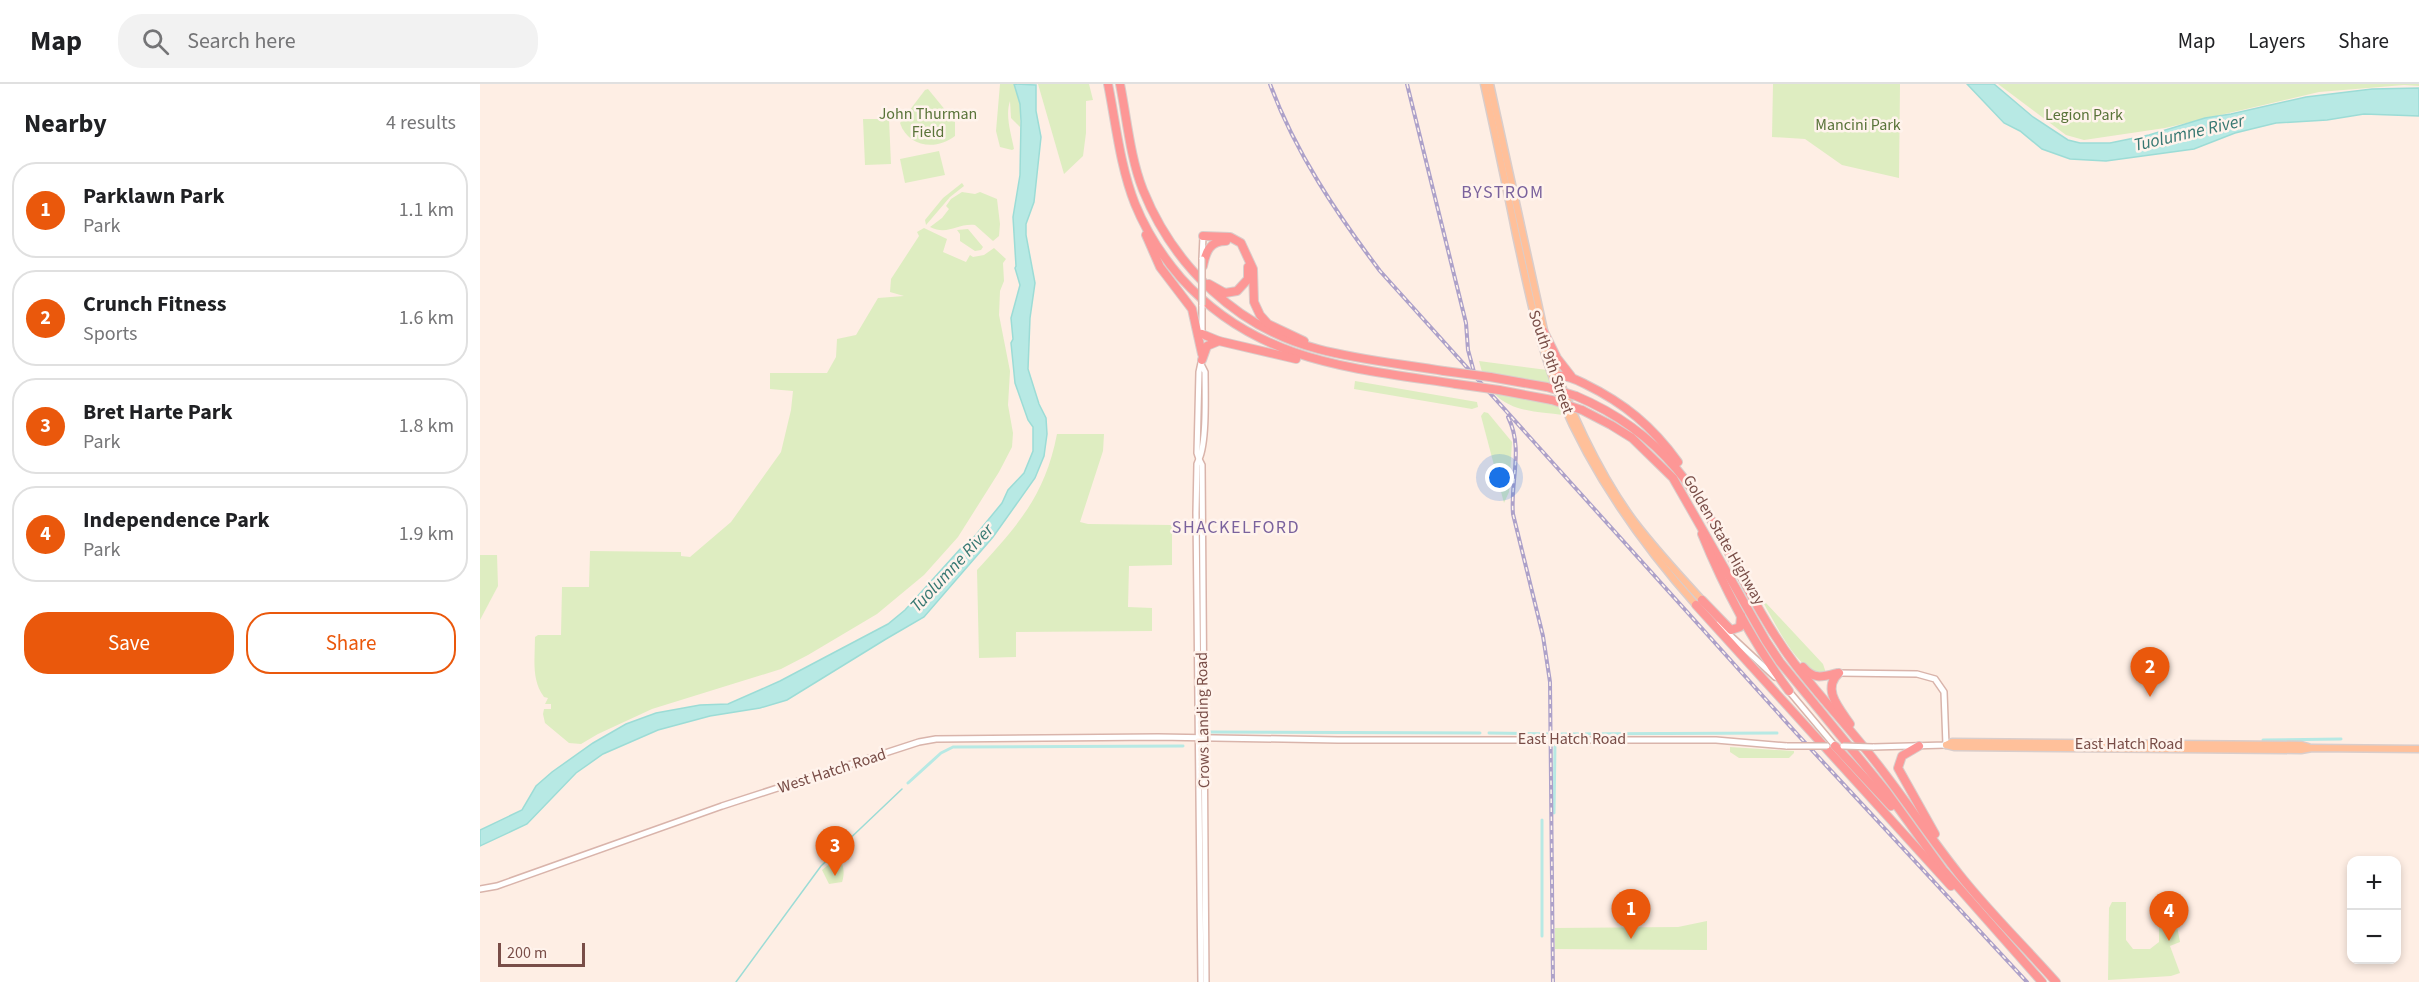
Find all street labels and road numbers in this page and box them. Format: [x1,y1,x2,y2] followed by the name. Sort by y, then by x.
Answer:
[1523,307,1579,417] street label: South 9th Street
[1678,471,1770,610] street label: Golden State Highway
[1191,652,1215,788] street label: Crows Landing Road
[1518,728,1626,750] street label: East Hatch Road
[2075,733,2183,755] street label: East Hatch Road
[775,743,889,799] street label: West Hatch Road

